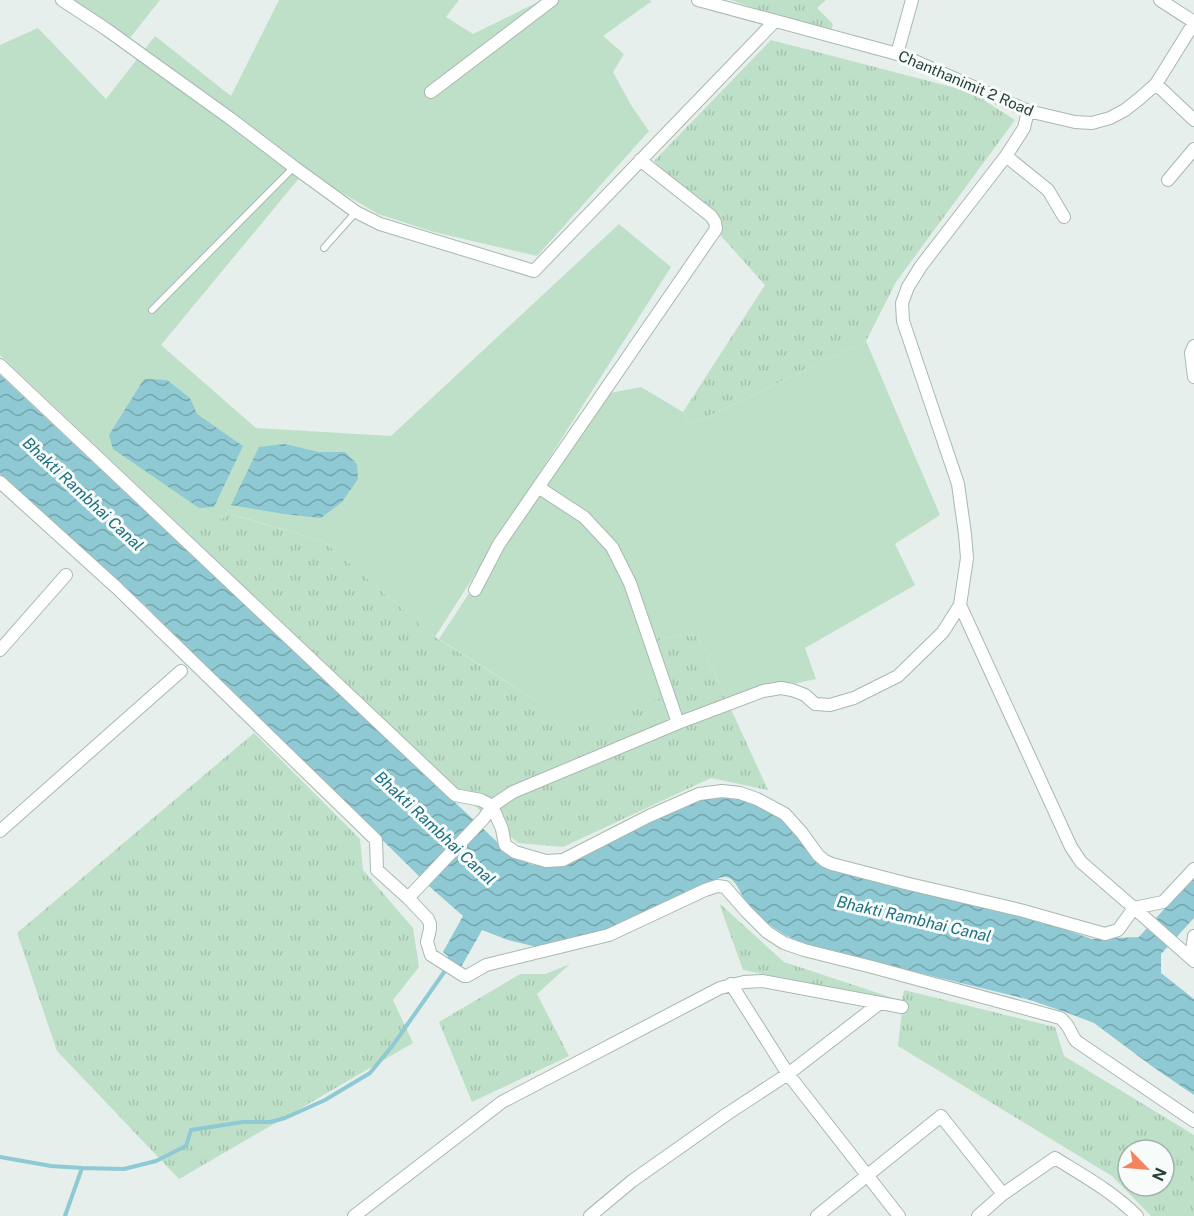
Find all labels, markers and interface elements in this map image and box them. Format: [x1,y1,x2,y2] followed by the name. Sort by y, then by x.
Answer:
[896,47,1036,119] street label: Chanthanimit 2 Road
[19,433,147,555] water label: Bhakti Rambhai Canal
[371,767,499,889] water label: Bhakti Rambhai Canal
[835,892,993,946] water label: Bhakti Rambhai Canal
[1116,1138,1176,1198] north arrow
[1148,1164,1170,1184] text: N

